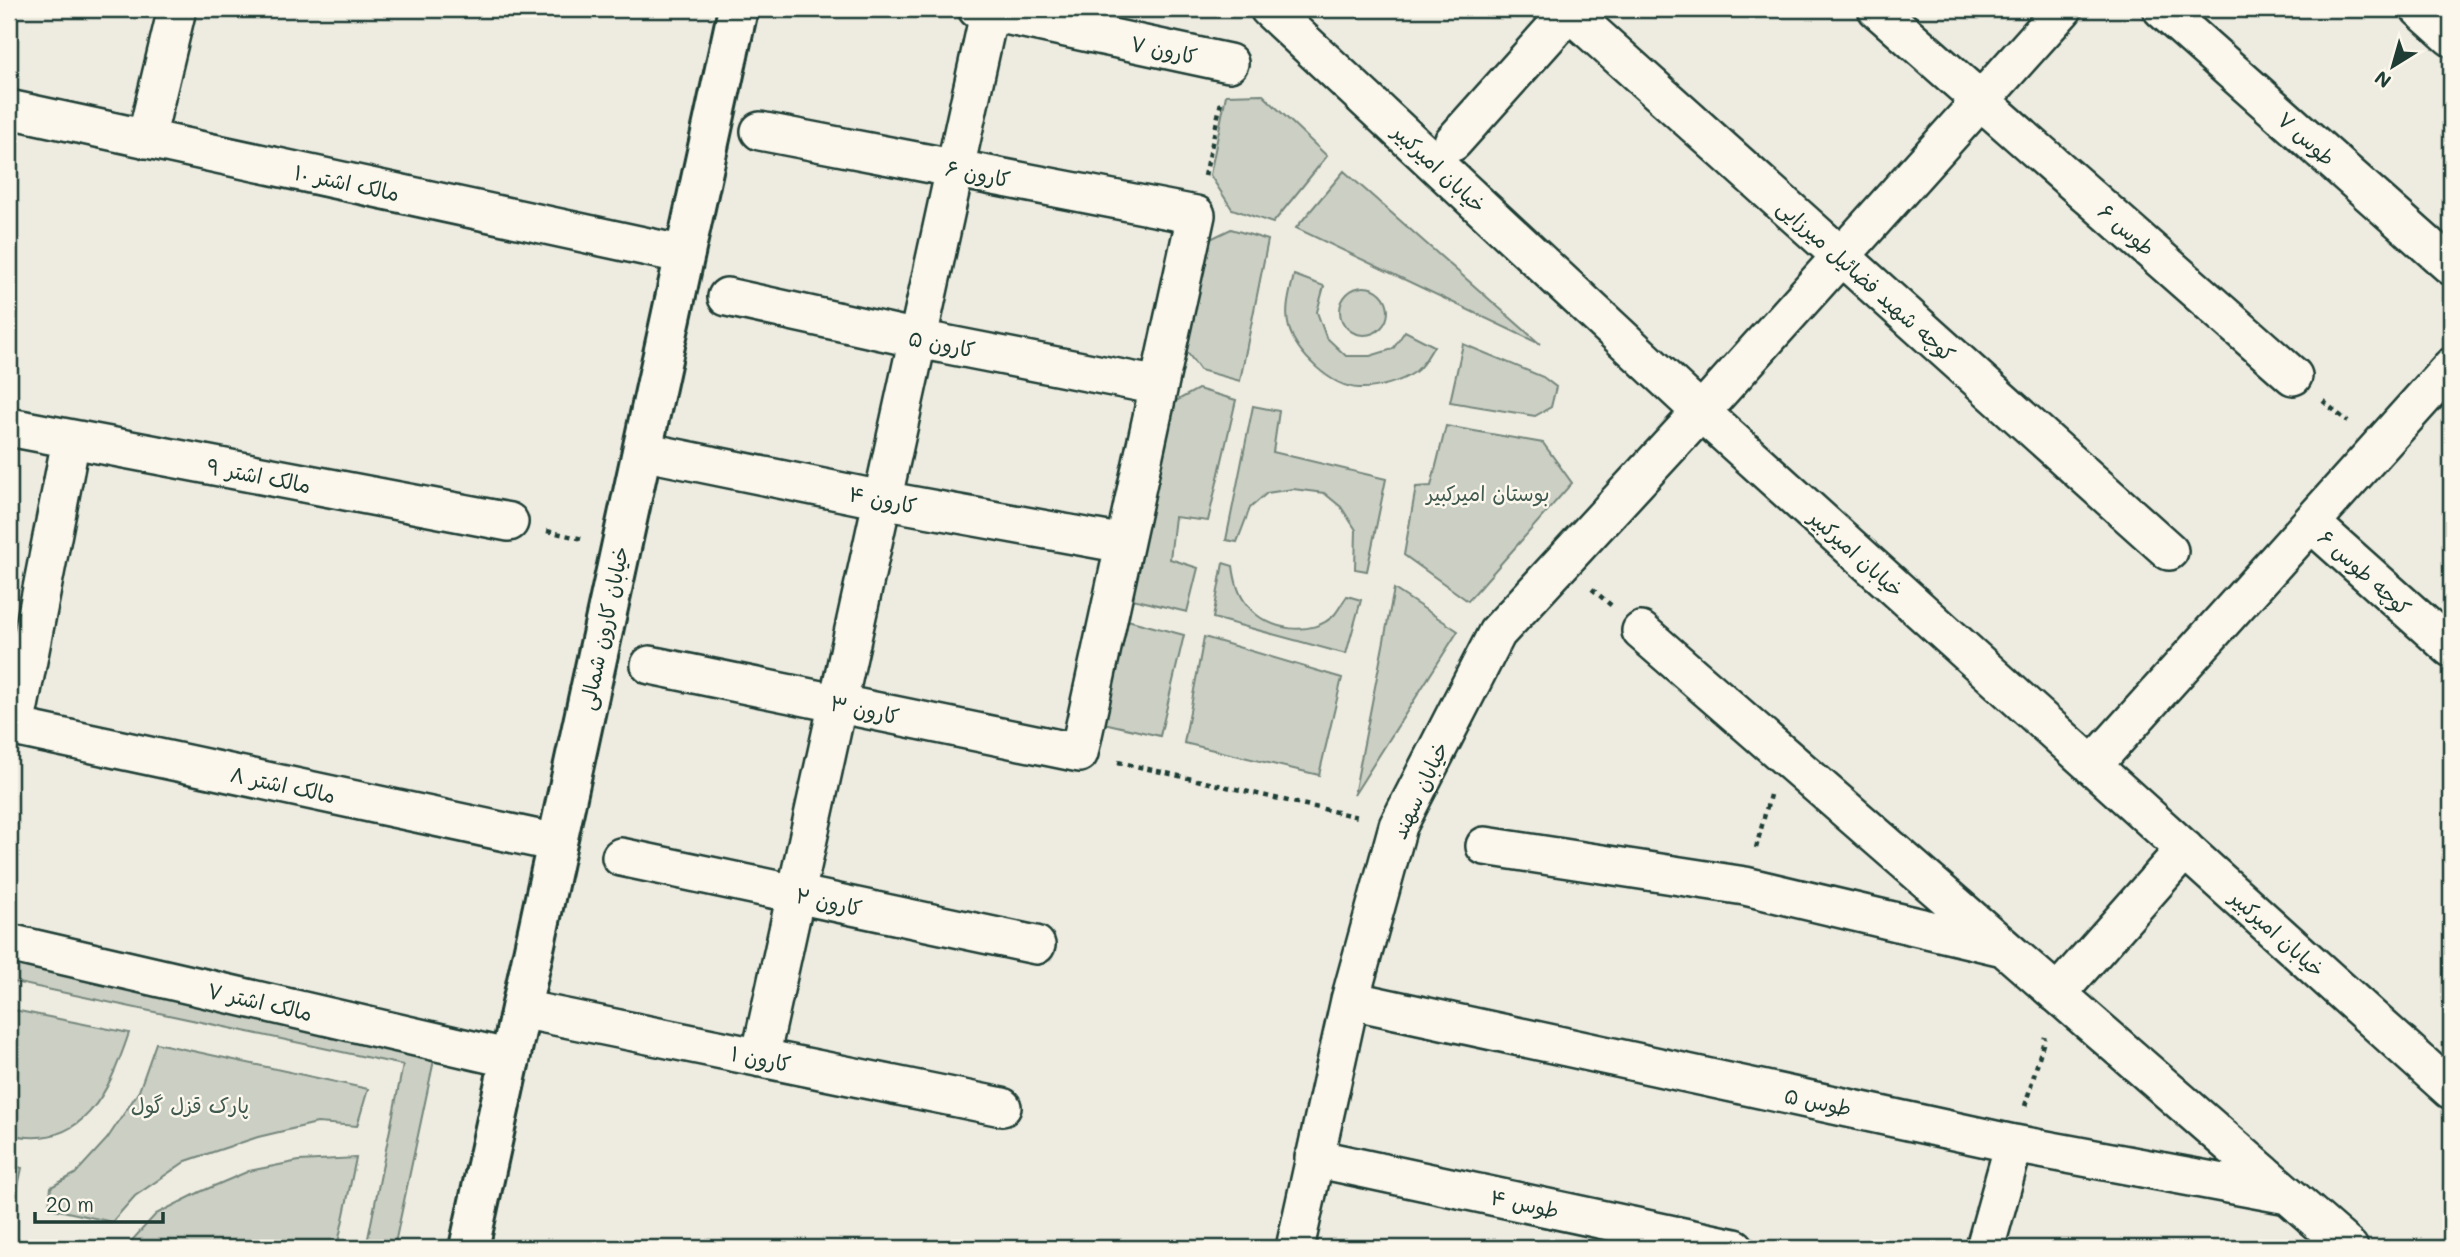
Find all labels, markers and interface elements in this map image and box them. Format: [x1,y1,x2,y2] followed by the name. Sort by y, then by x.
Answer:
[1128,29,1200,69] street label: کارون ۷
[2358,32,2428,102] north arrow
[2369,66,2396,94] text: N
[2272,105,2341,172] street label: طوس ۷
[1386,117,1492,219] street label: خیابان امیرکبیر
[943,154,1013,192] street label: کارون ۶
[292,158,402,206] street label: مالک اشتر ۱۰
[1771,193,1962,368] street label: کوچه شهید فضائیل میرزایی
[2092,197,2161,262] street label: طوس ۶
[906,323,978,363] street label: کارون ۵
[205,452,313,498] street label: مالک اشتر ۹
[847,479,919,519] street label: کارون ۴
[1424,479,1550,507] park label: بوستان امیرکبیر
[1802,502,1910,603] street label: خیابان امیرکبیر
[2312,523,2417,622] street label: کوچه طوس ۶
[572,544,636,713] street label: خیابان کارون شمالی
[828,689,902,729] street label: کارون ۳
[1385,737,1454,843] street label: خیابان سهند
[228,760,338,808] street label: مالک اشتر ۸
[793,881,865,921] street label: کارون ۲
[2223,882,2331,983] street label: خیابان امیرکبیر
[205,976,315,1026] street label: مالک اشتر ۷
[729,1039,793,1077] street label: کارون ۱
[1782,1081,1854,1122] street label: طوس ۵
[131,1091,249,1119] park label: پارک قزل گول
[35,1180,163,1224] scale bar
[1488,1183,1562,1224] street label: طوس ۴
[46,1190,94,1217] text: 20 m

